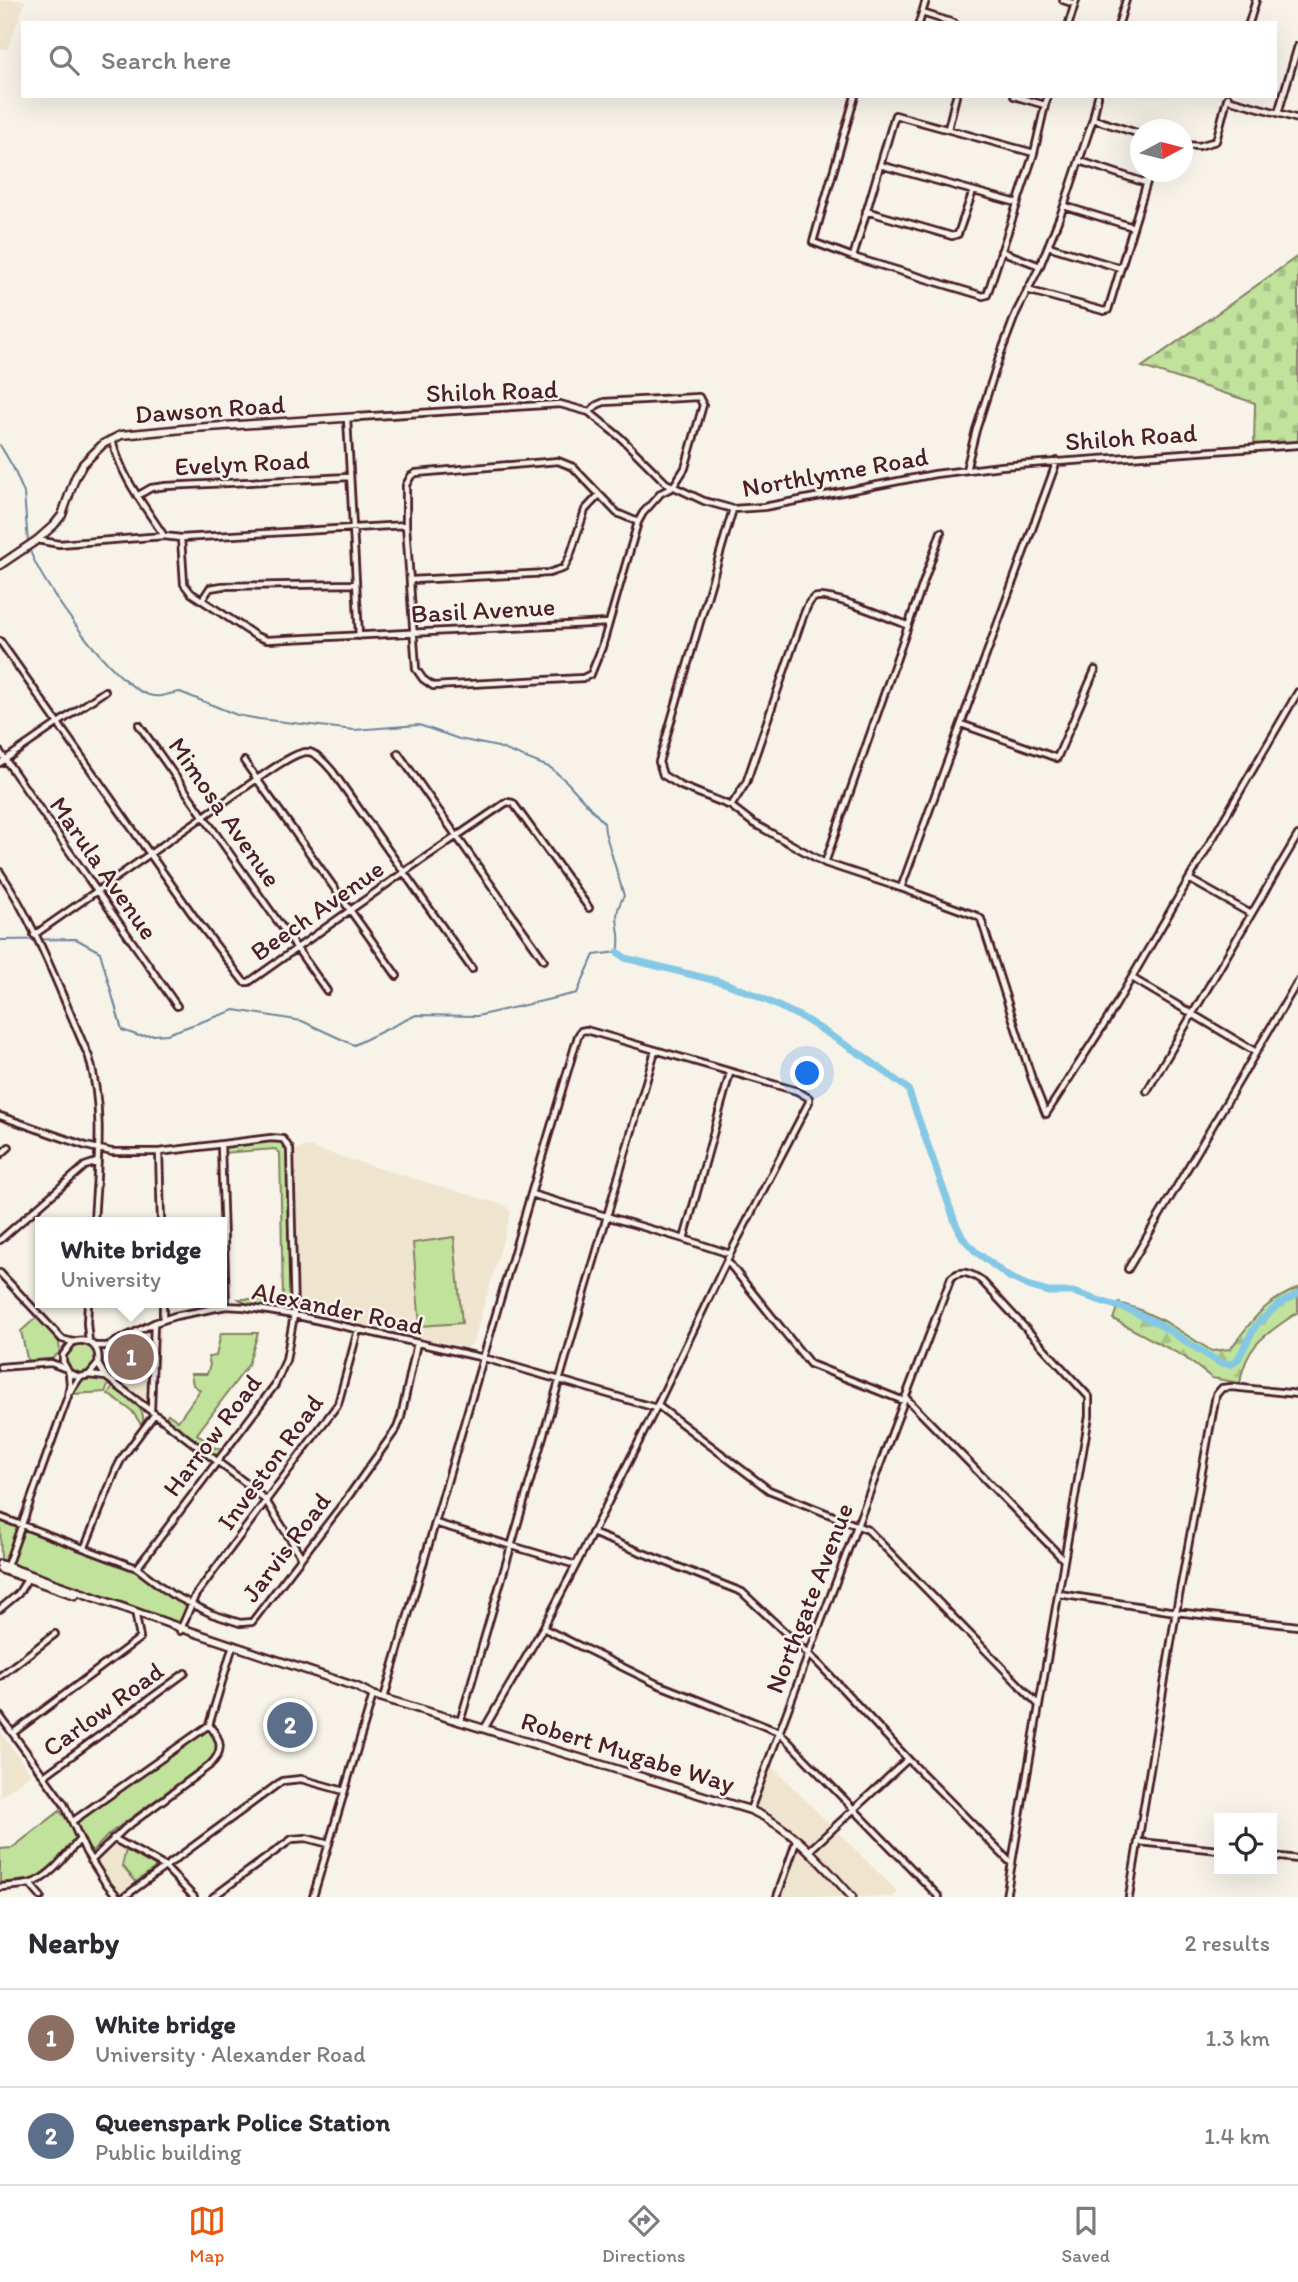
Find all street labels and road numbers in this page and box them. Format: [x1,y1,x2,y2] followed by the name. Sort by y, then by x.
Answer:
[425,373,559,409] street label: Shiloh Road
[134,388,287,430] street label: Dawson Road
[1064,416,1199,458] street label: Shiloh Road
[740,440,931,504] street label: Northlynne Road
[174,443,310,483] street label: Evelyn Road
[410,590,556,630] street label: Basil Avenue
[162,731,288,893] street label: Mimosa Avenue
[43,790,165,946] street label: Marula Avenue
[244,852,390,968] street label: Beech Avenue
[249,1274,427,1342] street label: Alexander Road
[156,1367,269,1503] street label: Harrow Road
[210,1388,330,1536] street label: Investon Road
[234,1485,338,1608] street label: Jarvis Road
[758,1498,860,1698] street label: Northgate Avenue
[36,1654,170,1764] street label: Carlow Road
[517,1704,739,1800] street label: Robert Mugabe Way

